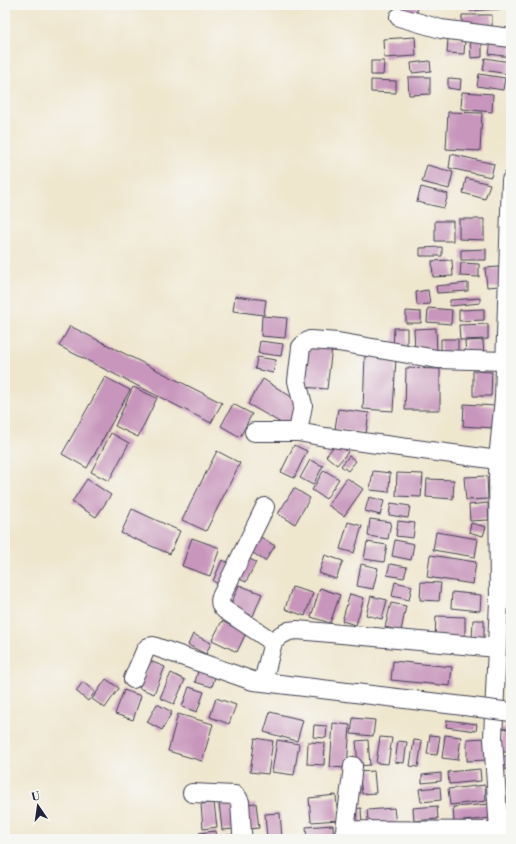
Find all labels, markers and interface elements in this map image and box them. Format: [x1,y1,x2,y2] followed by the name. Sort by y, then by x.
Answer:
[18,786,58,826] north arrow
[30,789,42,805] text: U

